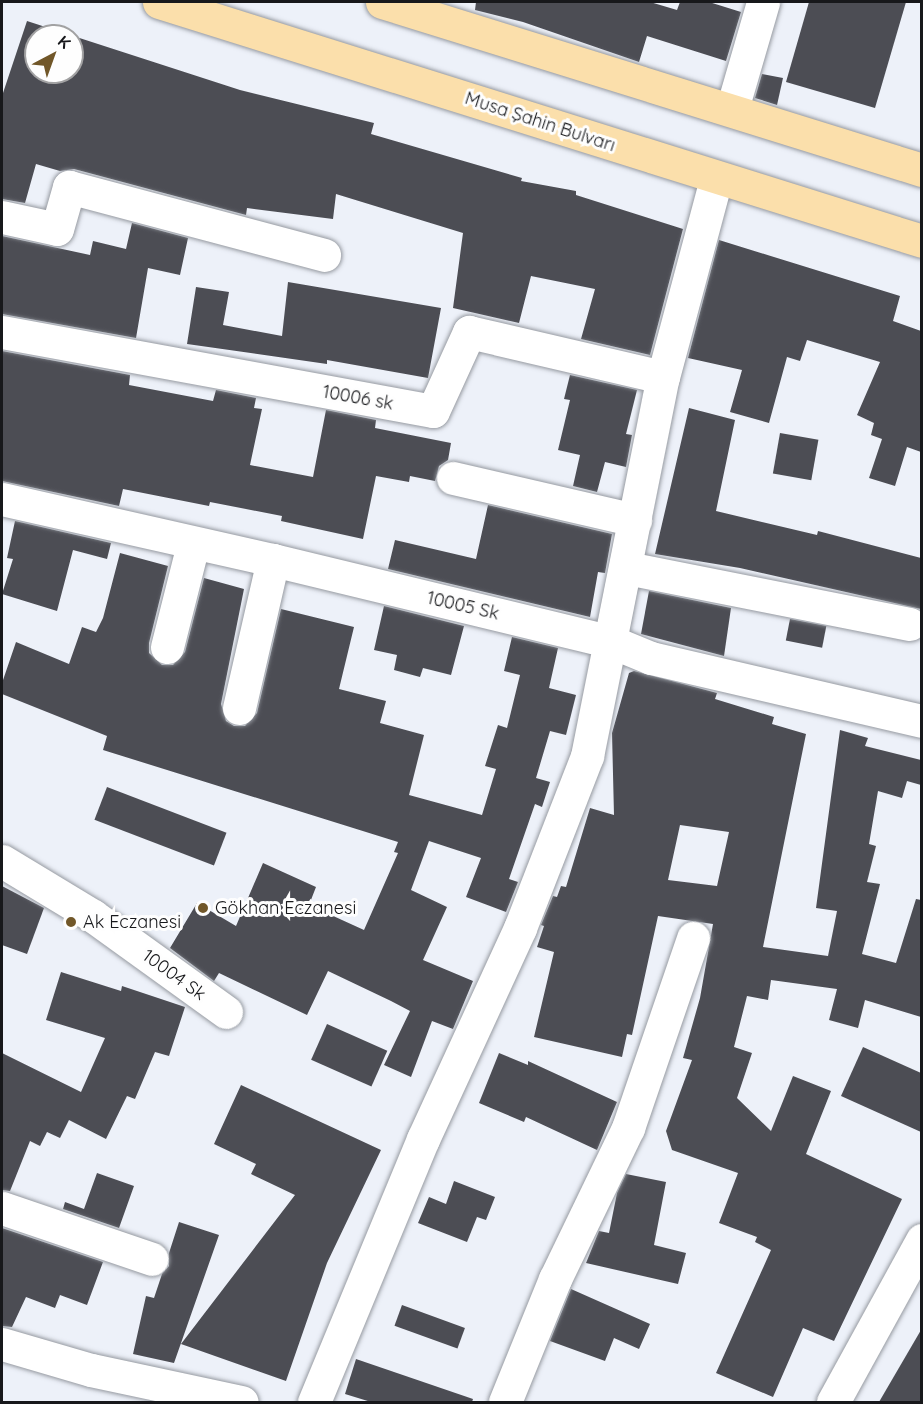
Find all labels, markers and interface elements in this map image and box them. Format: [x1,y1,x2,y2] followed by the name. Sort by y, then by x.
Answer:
[24,24,84,84] north arrow
[54,31,75,53] text: K
[462,88,618,156] street label: Musa Şahin Bulvarı
[321,381,395,415] street label: 10006 sk
[425,587,501,625] street label: 10005 Sk
[215,897,356,919] place label: Gökhan Eczanesi
[196,901,210,915] marker: Gökhan Eczanesi
[83,911,181,933] place label: Ak Eczanesi
[64,915,78,929] marker: Ak Eczanesi
[138,945,210,1005] street label: 10004 Sk

